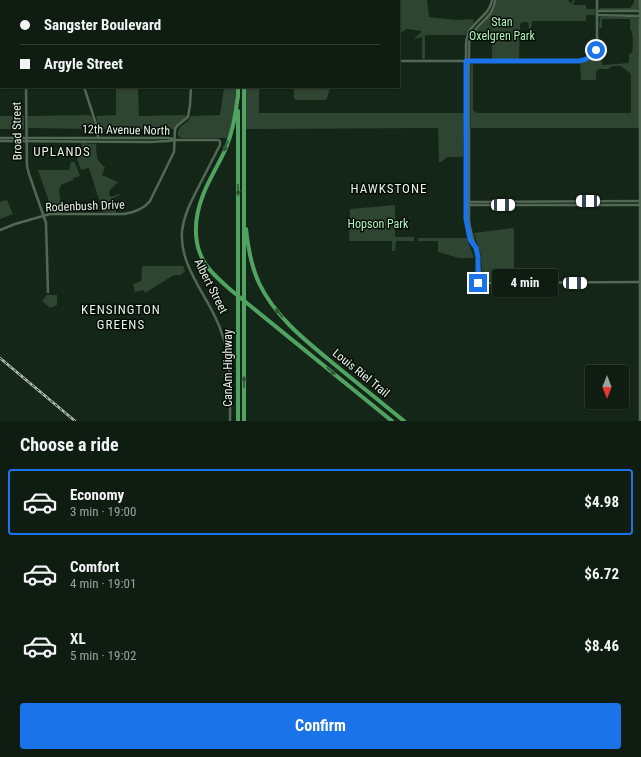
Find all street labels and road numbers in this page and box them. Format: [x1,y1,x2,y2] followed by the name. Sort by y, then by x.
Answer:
[9,101,25,160] street label: Broad Street
[82,122,170,138] street label: 12th Avenue North
[45,198,125,214] street label: Rodenbush Drive
[191,256,231,316] street label: Albert Street
[221,329,235,407] street label: CanAm Highway
[330,346,392,400] street label: Louis Riel Trail

